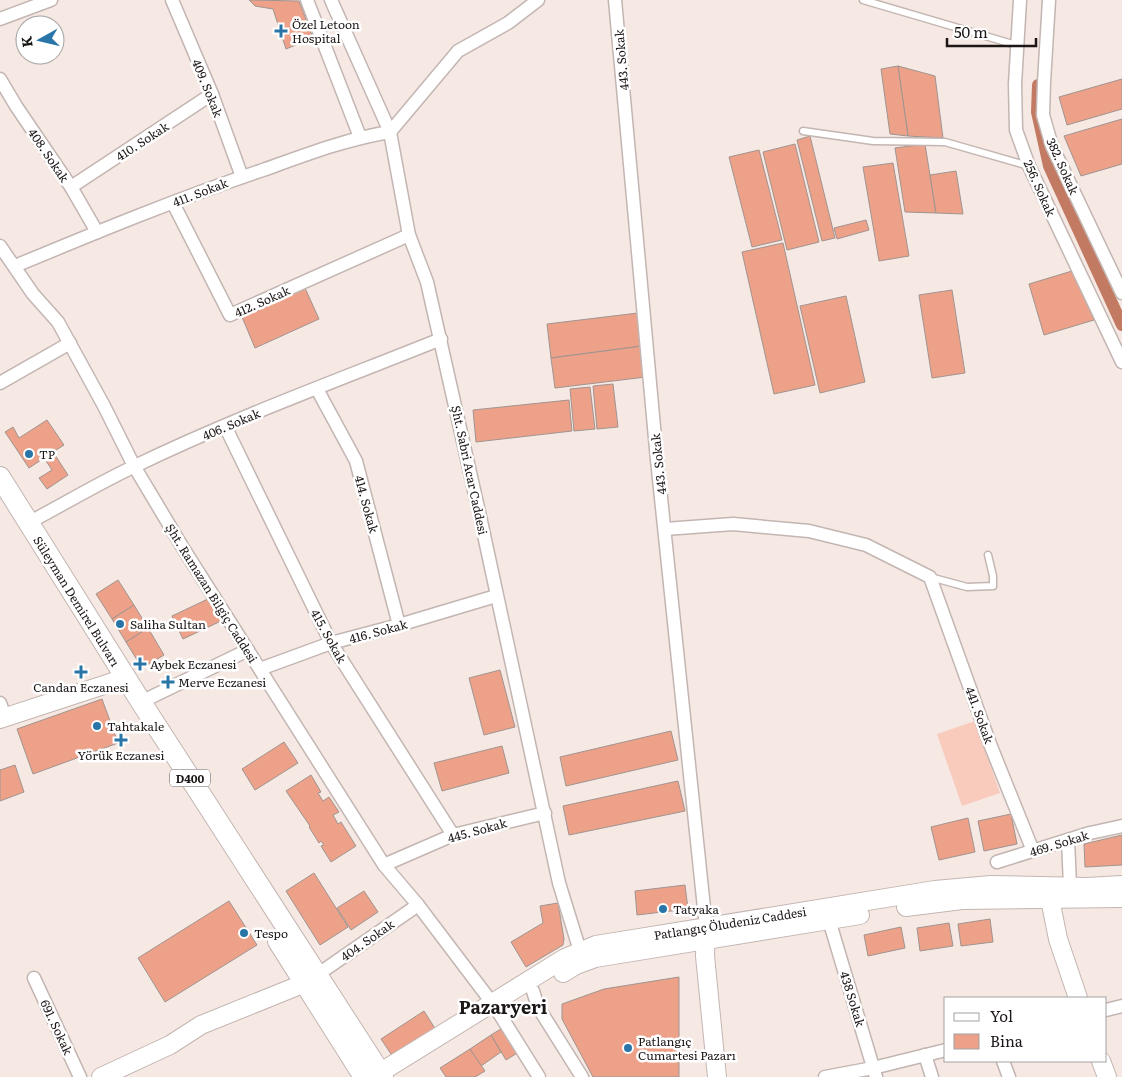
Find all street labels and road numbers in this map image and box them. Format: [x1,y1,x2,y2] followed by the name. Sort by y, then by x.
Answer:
[609,28,633,91] street label: 443. Sokak
[188,56,228,120] street label: 409. Sokak
[112,117,173,165] street label: 410. Sokak
[24,124,74,186] street label: 408. Sokak
[1042,135,1084,198] street label: 382. Sokak
[1020,157,1061,220] street label: 256. Sokak
[170,173,231,211] street label: 411. Sokak
[231,280,293,321] street label: 412. Sokak
[199,403,263,444] street label: 406. Sokak
[447,403,493,537] street label: Şht. Sabri Acar Caddesi
[646,432,670,495] street label: 443. Sokak
[351,473,384,536] street label: 414. Sokak
[162,520,262,666] street label: Şht. Ramazan Bilgiç Caddesi
[29,532,125,670] street label: Süleyman Demirel Bulvarı
[307,606,352,667] street label: 415. Sokak
[347,614,410,647] street label: 416. Sokak
[961,684,999,747] street label: 441. Sokak
[170,770,210,786] road number: D400
[445,813,509,847] street label: 445. Sokak
[1027,825,1091,861] street label: 469. Sokak
[652,902,808,944] street label: Patlangıç Öludeniz Caddesi
[337,915,398,965] street label: 404. Sokak
[836,969,870,1030] street label: 438 Sokak
[36,996,78,1058] street label: 691. Sokak

